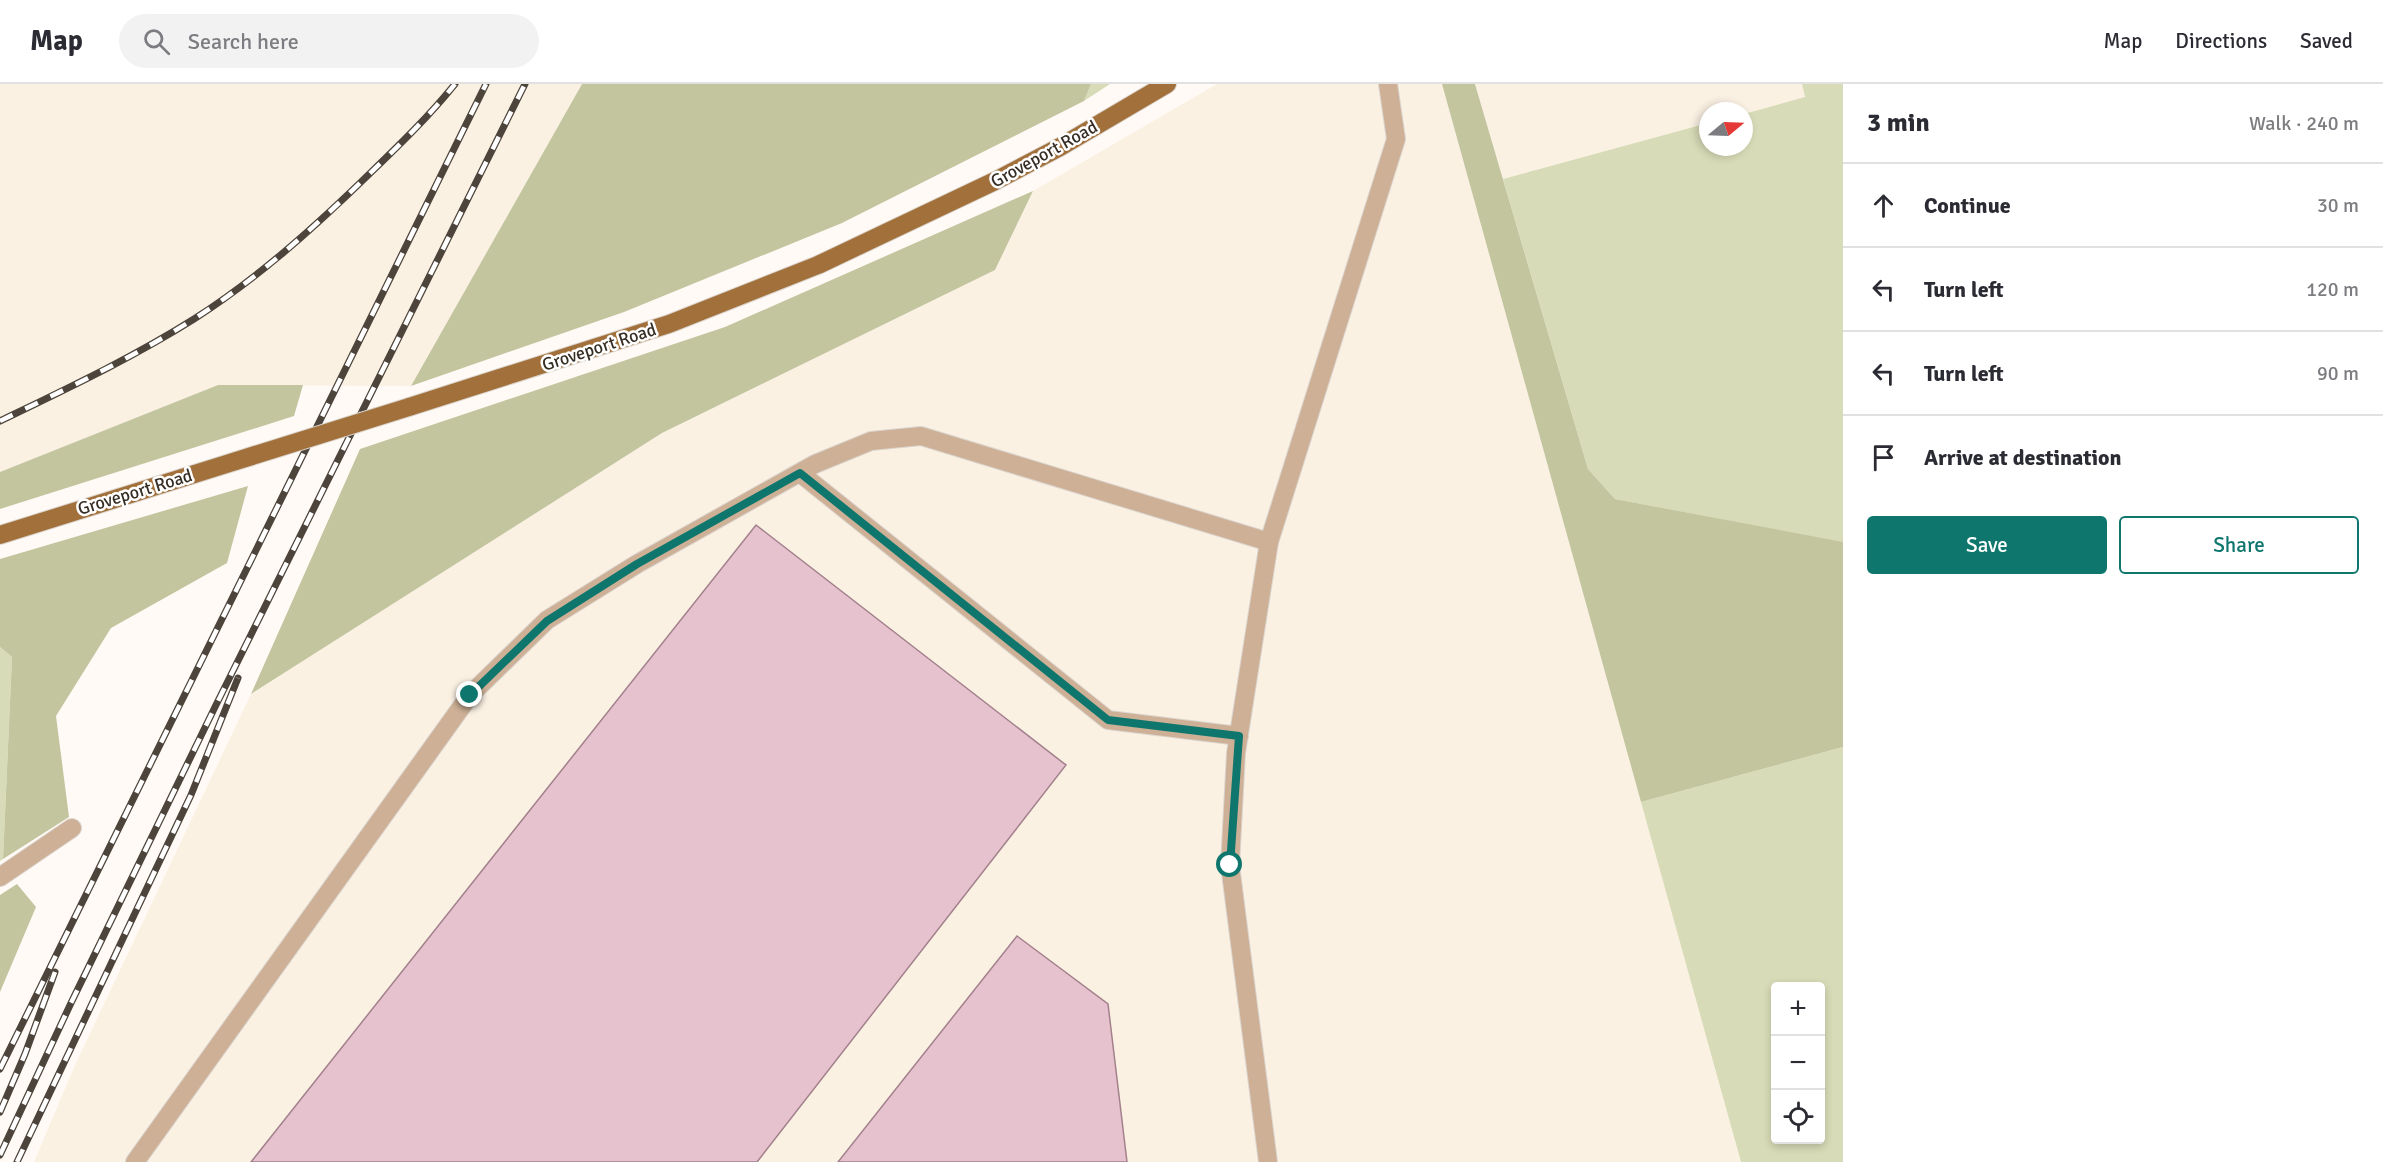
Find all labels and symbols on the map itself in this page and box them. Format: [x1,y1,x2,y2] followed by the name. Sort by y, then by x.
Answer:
[1699,102,1753,156] north arrow
[987,116,1101,192] street label: Groveport Road
[539,318,659,376] street label: Groveport Road
[75,464,195,520] street label: Groveport Road
[456,681,482,707] route end
[1216,851,1242,877] route start

